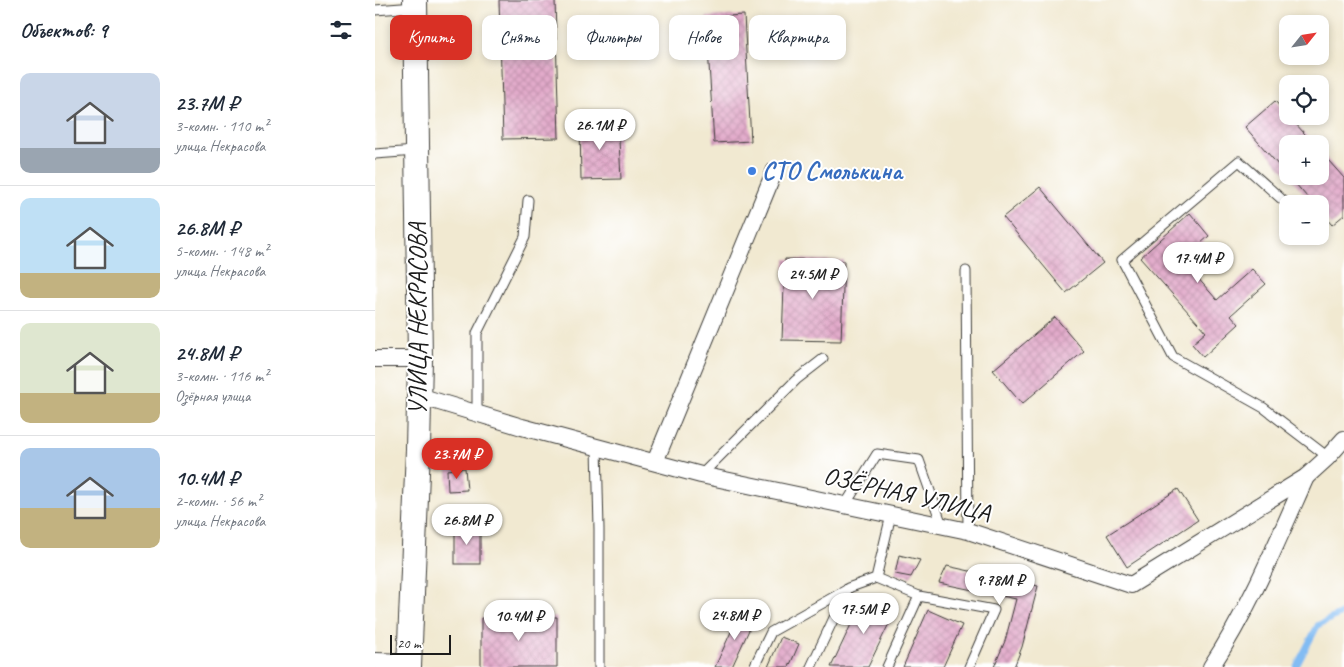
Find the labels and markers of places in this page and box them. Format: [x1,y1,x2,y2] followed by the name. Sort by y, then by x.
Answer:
[554,108,646,151] pin: 26.1M ₽
[762,155,904,187] place label: СТО Смолькина
[746,165,758,177] marker: СТО Смолькина
[1152,242,1244,284] pin: 17.4M ₽
[767,258,859,300] pin: 24.5M ₽
[411,438,503,480] pin: 23.7M ₽
[421,504,513,546] pin: 26.8M ₽
[954,564,1046,606] pin: 9.78M ₽
[818,592,910,635] pin: 17.5M ₽
[689,598,781,641] pin: 24.8M ₽
[473,600,565,642] pin: 10.4M ₽

